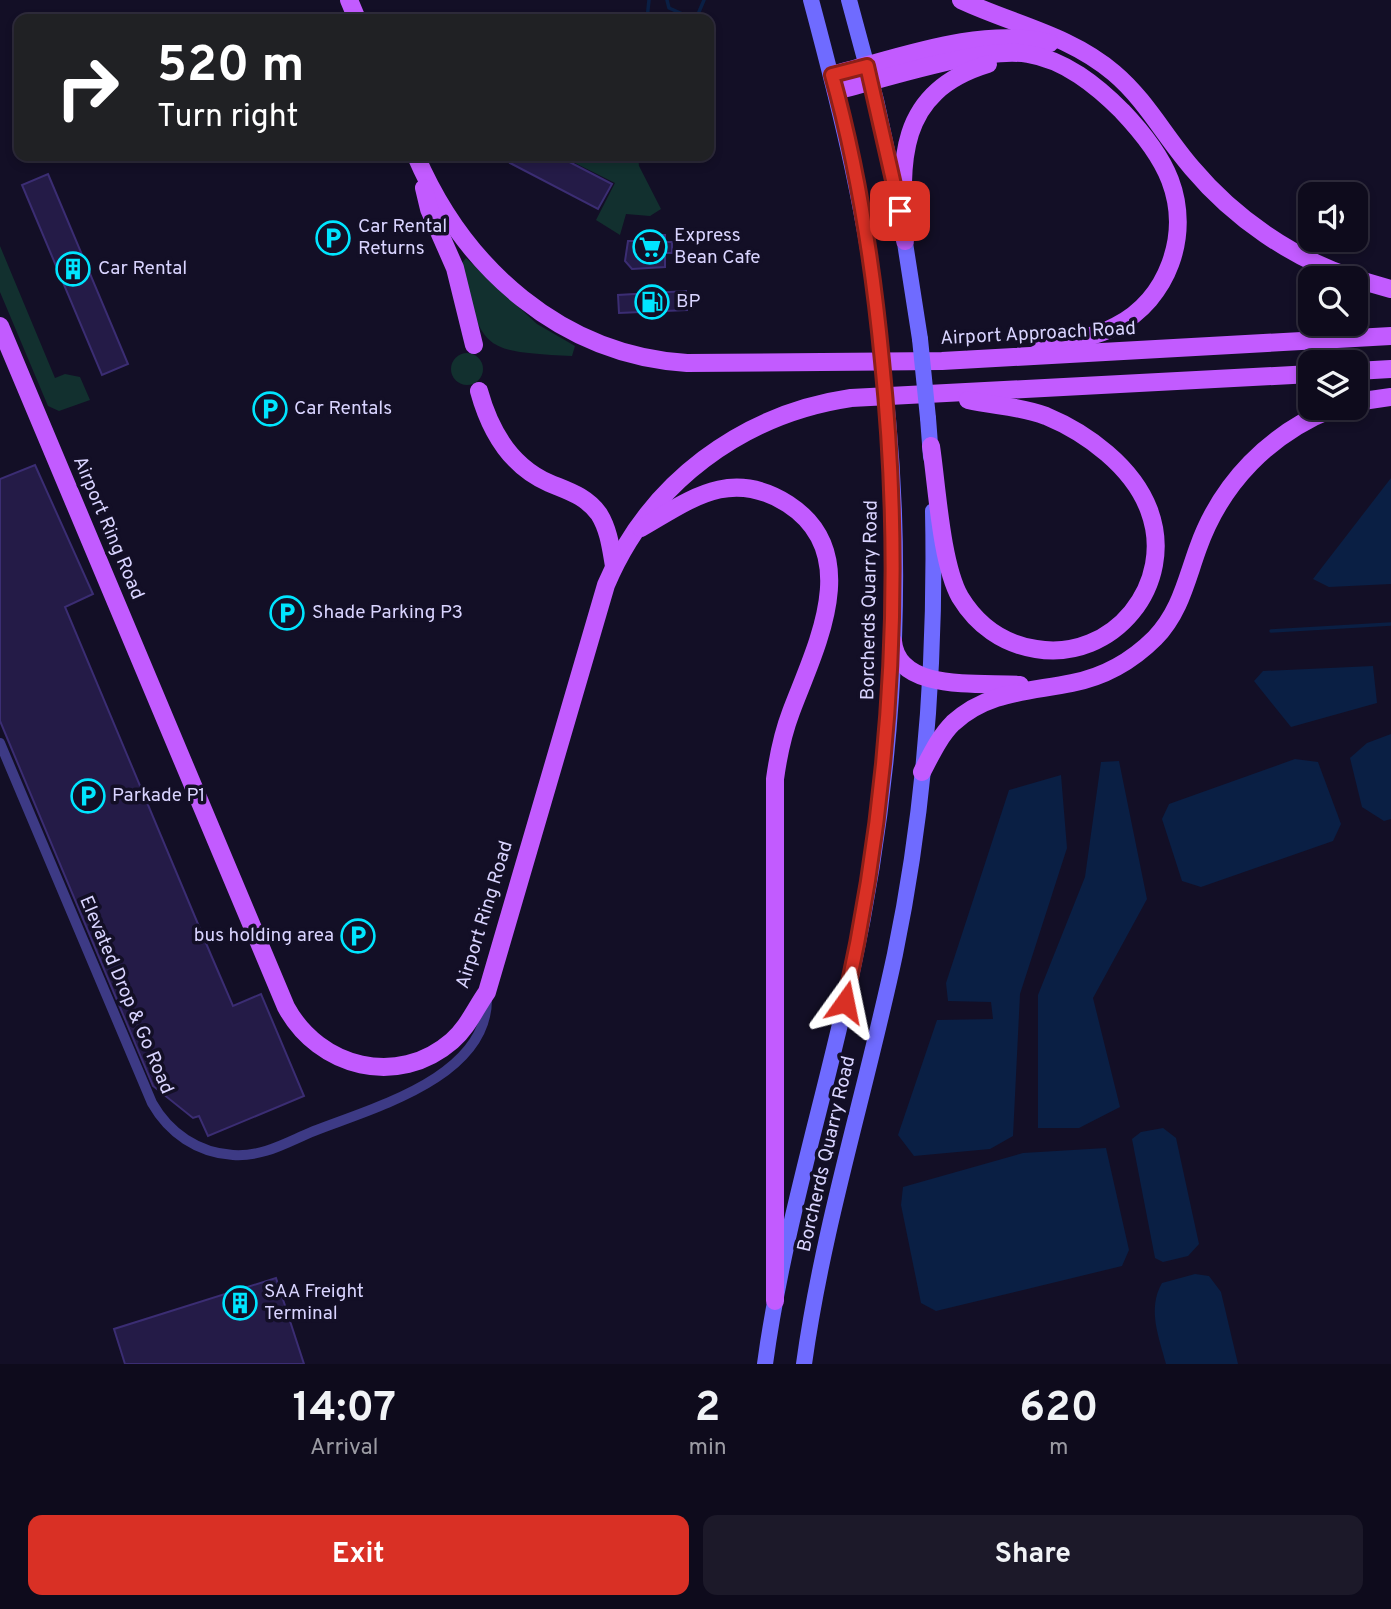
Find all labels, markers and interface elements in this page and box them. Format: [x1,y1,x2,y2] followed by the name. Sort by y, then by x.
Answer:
[157,37,304,99] text: 520 m
[42,42,133,133] icon: right
[157,98,299,138] text: Turn right
[870,181,930,241] pin
[1298,182,1368,420] map controls
[1298,182,1368,252] button: sound
[881,192,919,230] icon: arrive
[358,215,447,261] place label: Car Rental Returns
[314,219,352,257] parking icon: Car Rental Returns
[674,224,761,270] place label: Express Bean Cafe
[631,228,669,266] supermarket icon: Express Bean Cafe
[54,250,92,288] building icon: Car Rental
[98,257,187,281] place label: Car Rental
[1298,266,1368,336] button: search
[633,283,671,321] fuel station icon: BP
[676,290,700,314] place label: BP
[939,317,1137,351] street label: Airport Approach Road
[1298,350,1368,420] button: layers
[251,390,289,428] parking icon: Car Rentals
[294,397,392,421] place label: Car Rentals
[67,453,149,603] street label: Airport Ring Road
[856,500,884,700] street label: Borcherds Quarry Road
[268,594,306,632] parking icon: Shade Parking P3
[312,601,463,625] place label: Shade Parking P3
[69,777,107,815] parking icon: Parkade P1
[112,784,205,808] place label: Parkade P1
[451,838,519,992] street label: Airport Ring Road
[73,892,179,1098] street label: Elevated Drop & Go Road
[339,917,377,955] parking icon: bus holding area
[194,924,334,948] place label: bus holding area
[808,965,882,1039] position arrow
[793,1054,861,1254] street label: Borcherds Quarry Road
[264,1280,364,1326] place label: SAA Freight Terminal
[221,1284,259,1322] building icon: SAA Freight Terminal
[293,1383,396,1436] text: 14:07
[695,1383,720,1436] text: 2
[1019,1383,1098,1436] text: 620
[310,1434,379,1463] text: Arrival
[688,1434,727,1463] text: min
[1049,1434,1069,1463] text: m
[28,1515,689,1595] button: Exit
[703,1515,1363,1595] button: Share

